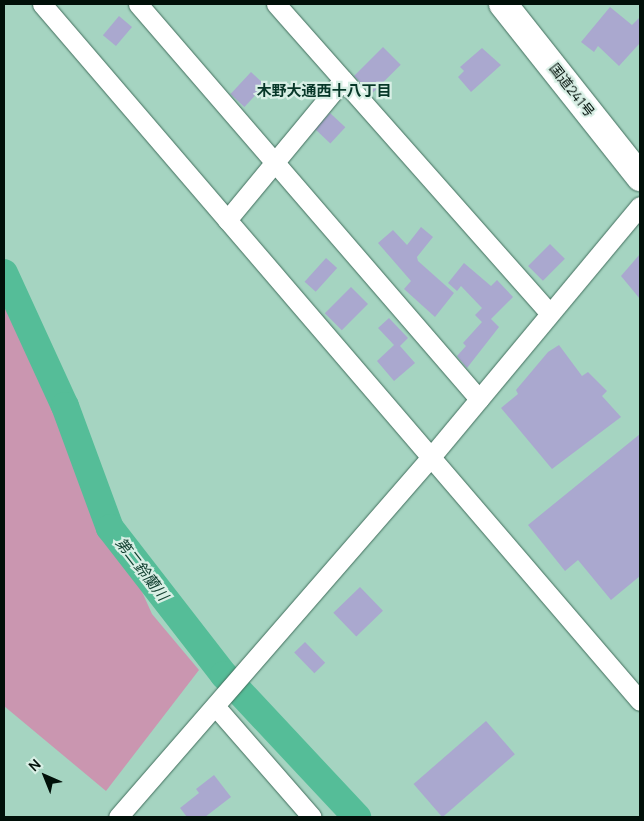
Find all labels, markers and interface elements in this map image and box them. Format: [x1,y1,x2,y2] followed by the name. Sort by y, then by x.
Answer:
[546,60,598,120] street label: 国道241号
[257,82,391,100] district label: 木野大通西十八丁目
[112,534,172,604] water label: 第二鈴蘭川
[20,751,70,801] north arrow
[24,755,44,775] text: N

